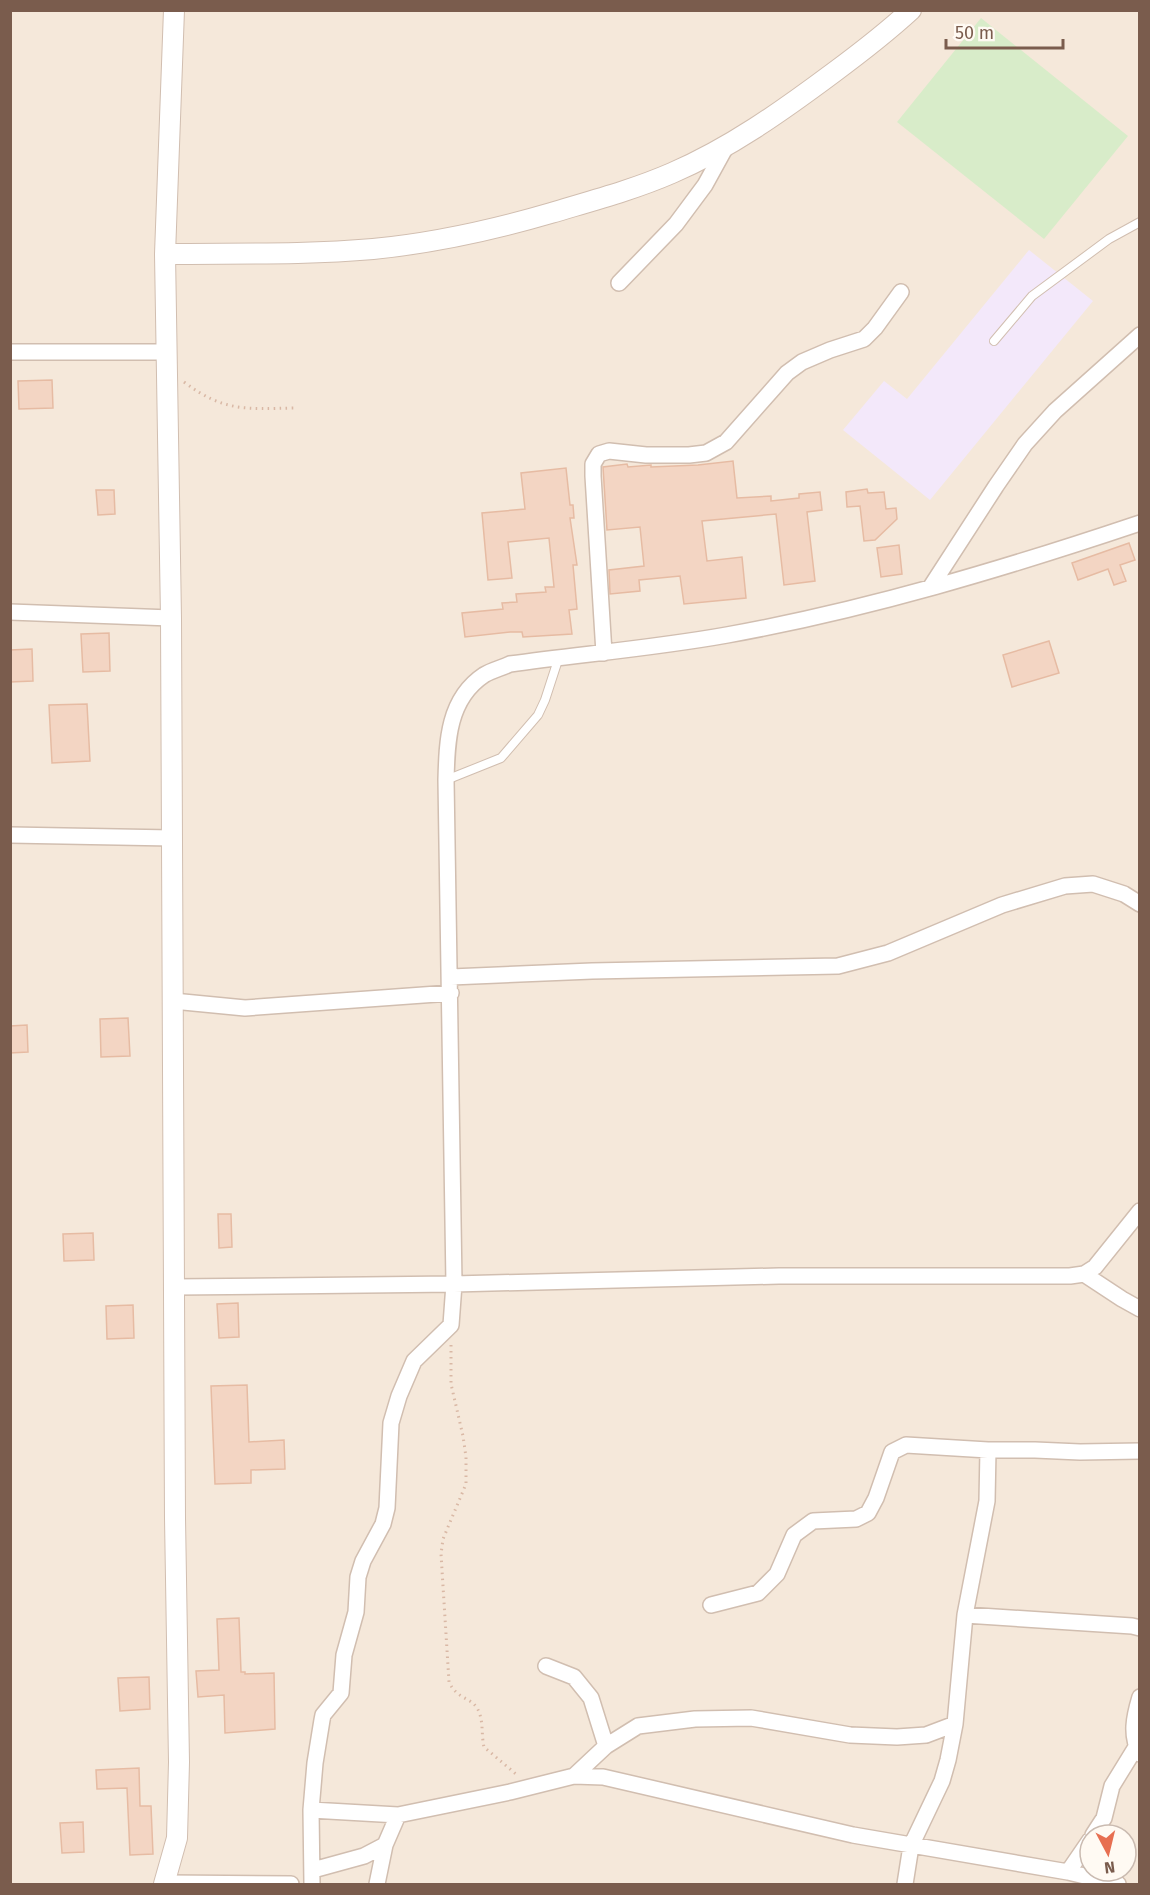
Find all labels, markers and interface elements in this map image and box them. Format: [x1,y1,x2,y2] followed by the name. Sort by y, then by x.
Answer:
[946,12,1063,50] scale bar
[955,22,994,44] text: 50 m
[1078,1823,1138,1883] north arrow
[1103,1857,1116,1877] text: N

